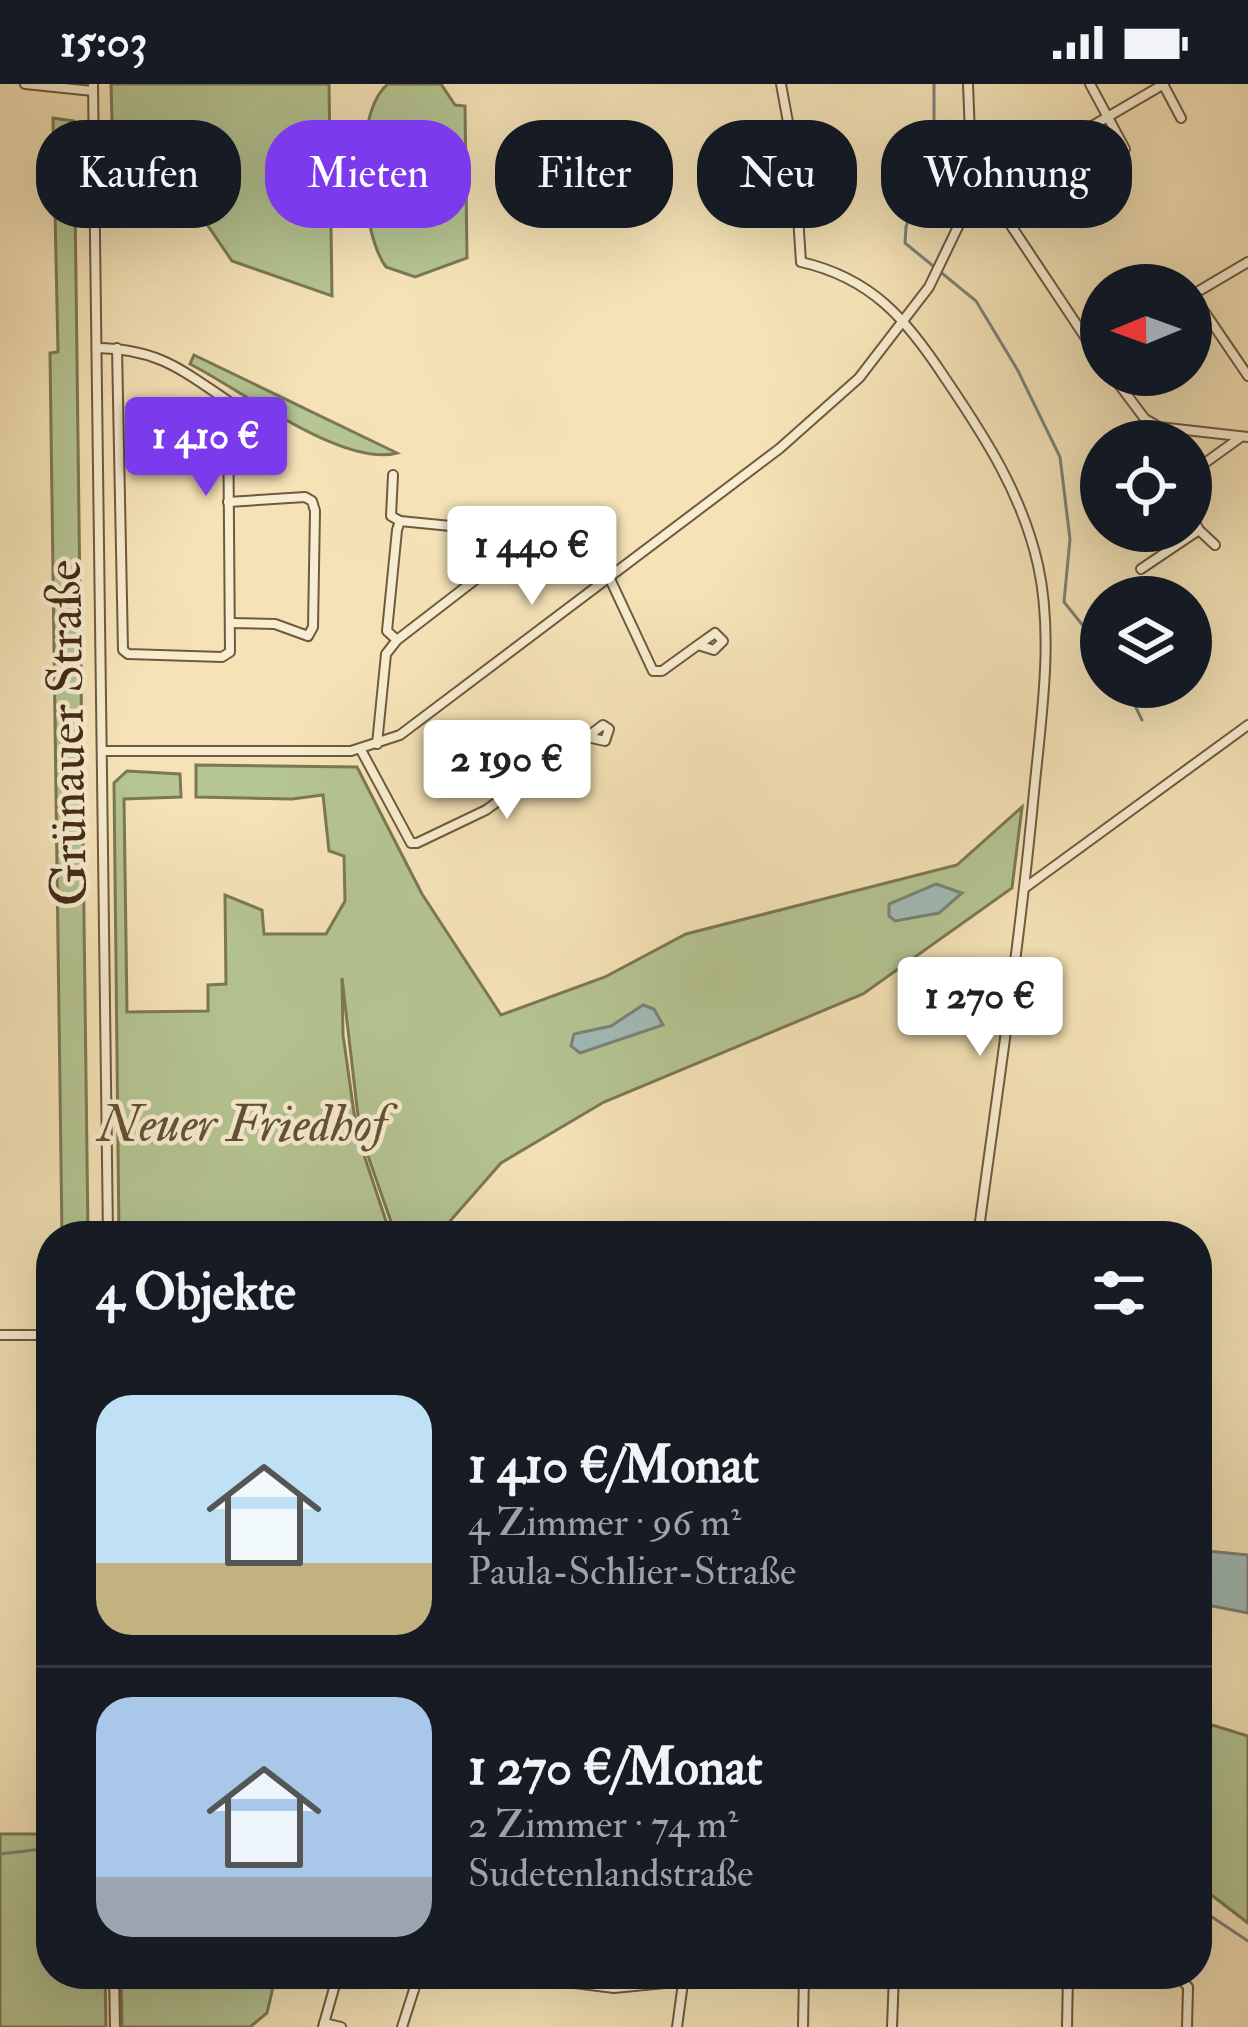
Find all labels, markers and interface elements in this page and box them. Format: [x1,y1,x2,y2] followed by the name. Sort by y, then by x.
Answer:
[60,14,147,70] text: 15:03
[36,120,241,228] chip: Kaufen
[265,120,471,228] chip: Mieten
[495,120,673,228] chip: Filter
[697,120,857,228] chip: Neu
[881,120,1132,228] chip: Wohnung
[1080,264,1212,396] north arrow
[1080,264,1212,708] map controls
[95,397,317,499] pin: 1 410 €
[152,411,260,460] text: 1 410 €
[1080,420,1212,552] button: locate
[421,506,643,608] pin: 1 440 €
[474,520,590,569] text: 1 440 €
[32,559,102,907] street label: Grünauer Straße
[1080,576,1212,708] button: layers
[396,720,618,822] pin: 2 190 €
[451,734,563,783] text: 2 190 €
[869,957,1091,1059] pin: 1 270 €
[925,971,1035,1020] text: 1 270 €
[95,1093,398,1157] park label: Neuer Friedhof
[1086,1260,1152,1326] icon: filters
[96,1261,296,1325] text: 4 Objekte
[468,1434,759,1498] text: 1 410 €/Monat
[192,1443,336,1587] icon: home
[468,1498,741,1547] text: 4 Zimmer · 96 m²
[468,1547,796,1596] text: Paula-Schlier-Straße
[468,1736,763,1800] text: 1 270 €/Monat
[192,1745,336,1889] icon: home
[468,1800,738,1849] text: 2 Zimmer · 74 m²
[468,1849,753,1898] text: Sudetenlandstraße

